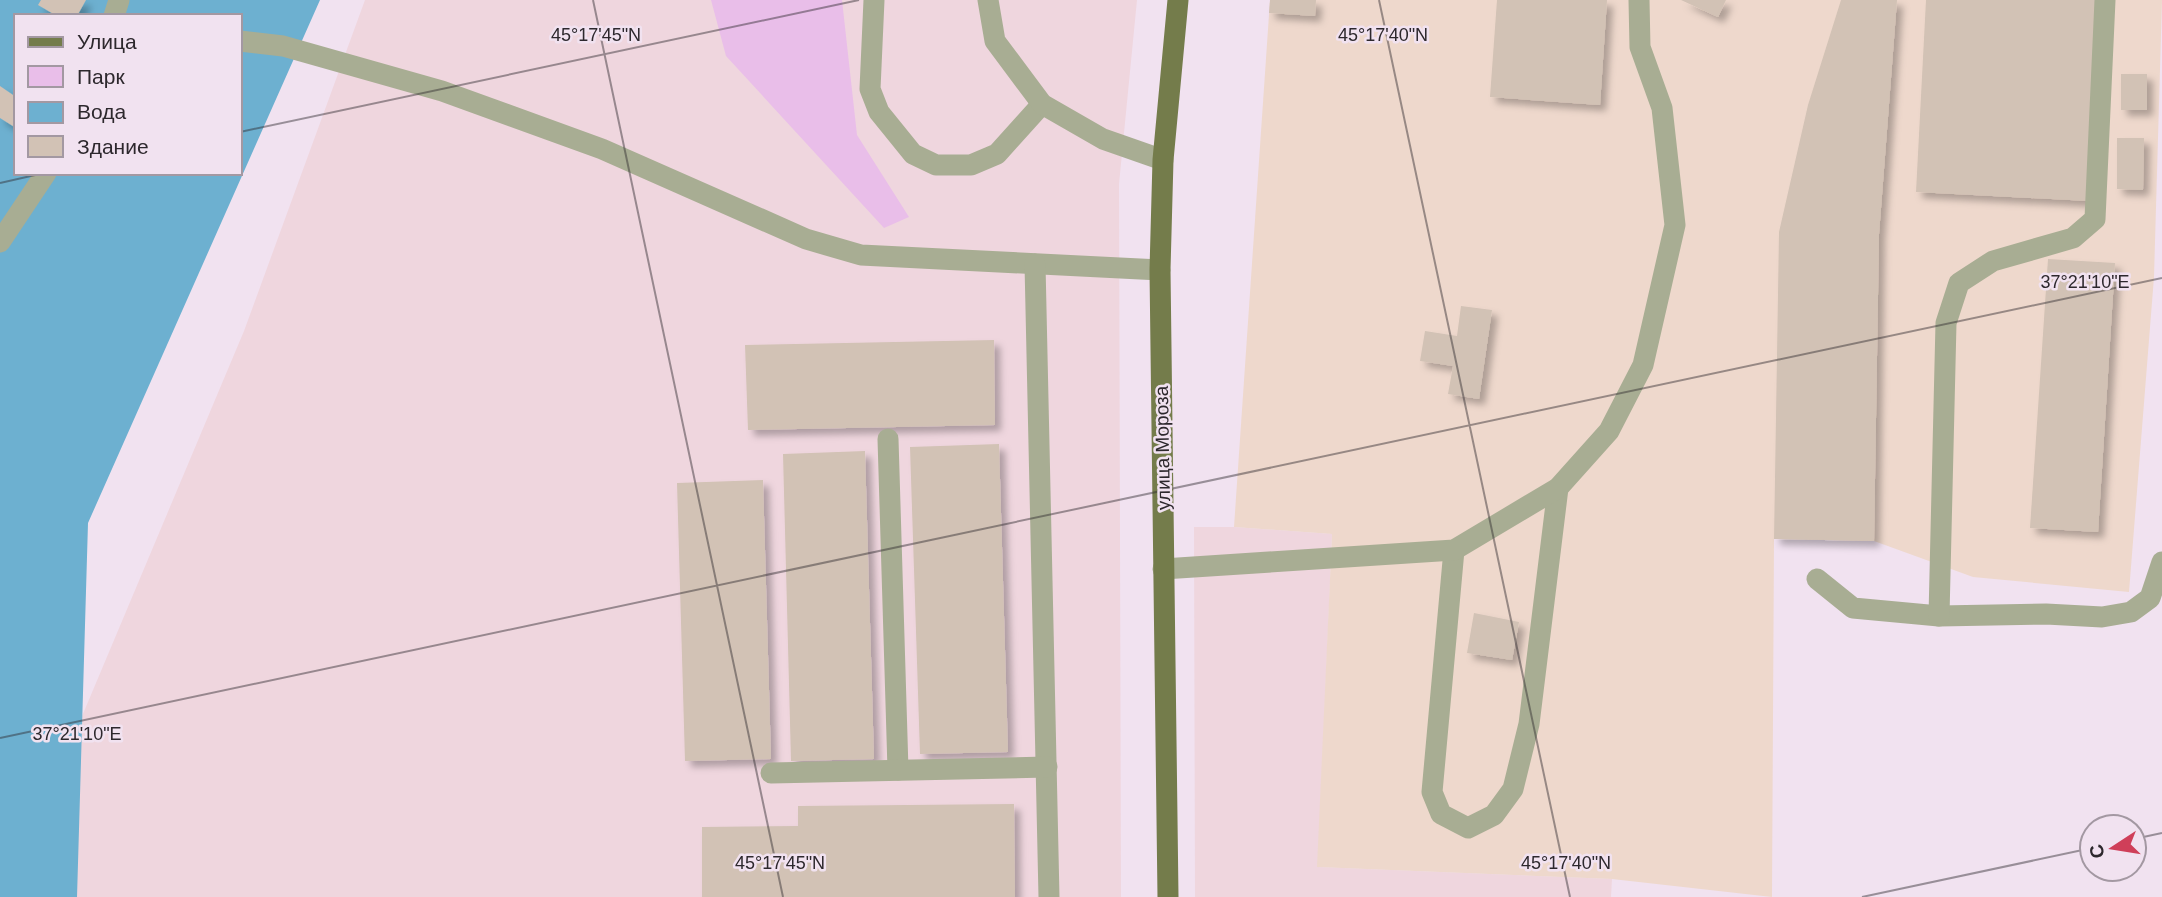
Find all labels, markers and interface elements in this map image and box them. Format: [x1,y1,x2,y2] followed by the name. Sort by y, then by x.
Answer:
[14,14,242,175] legend
[551,25,641,45] text: 45°17'45"N
[1338,25,1428,45] text: 45°17'40"N
[77,30,137,53] text: Улица
[77,65,125,88] text: Парк
[77,100,126,123] text: Вода
[77,135,149,158] text: Здание
[2040,272,2130,292] text: 37°21'10"E
[1151,385,1174,510] street label: улица Мороза
[32,724,122,744] text: 37°21'10"E
[2078,813,2148,883] north arrow
[2085,842,2109,860] text: С
[735,853,825,873] text: 45°17'45"N
[1521,853,1611,873] text: 45°17'40"N

